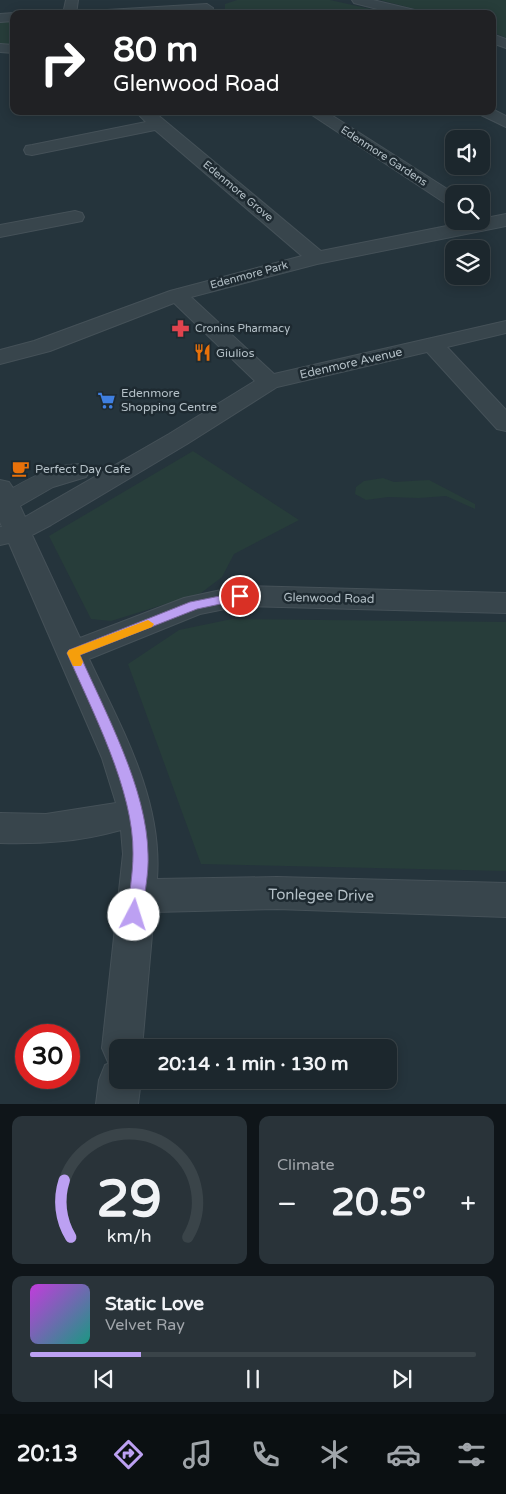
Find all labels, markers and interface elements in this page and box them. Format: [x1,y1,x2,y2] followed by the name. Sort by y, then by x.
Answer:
[113,29,198,71] text: 80 m
[30,30,95,95] icon: right
[113,71,280,97] text: Glenwood Road
[338,123,430,189] street label: Edenmore Gardens
[445,130,490,285] map controls
[445,130,490,175] button: sound
[200,158,276,224] street label: Edenmore Grove
[445,185,490,230] button: search
[445,240,490,285] button: layers
[209,258,289,292] street label: Edenmore Park
[171,318,191,338] pharmacy icon: Cronins Pharmacy
[195,322,290,335] place label: Cronins Pharmacy
[192,343,212,363] restaurant icon: Giulios
[298,344,404,382] street label: Edenmore Avenue
[216,346,255,360] place label: Giulios
[121,386,217,414] place label: Edenmore Shopping Centre
[97,390,117,410] supermarket icon: Edenmore Shopping Centre
[11,459,31,479] cafe icon: Perfect Day Cafe
[35,462,131,476] place label: Perfect Day Cafe
[219,575,261,617] pin
[226,582,254,610] icon: arrive
[283,590,375,606] street label: Glenwood Road
[268,885,374,905] street label: Tonlegee Drive
[107,888,159,940] position arrow
[15,1024,80,1089] speed limit sign: 30
[157,1053,349,1075] text: 20:14 · 1 min · 130 m
[277,1155,335,1175] text: Climate
[97,1168,162,1231] text: 29
[331,1180,426,1226] text: 20.5°
[277,1187,297,1221] text: −
[460,1187,476,1221] text: +
[107,1226,152,1247] text: km/h
[105,1293,204,1315] text: Static Love
[105,1315,185,1335] text: Velvet Ray
[90,1365,118,1393] icon: previous
[239,1365,267,1393] icon: pause
[388,1365,416,1393] icon: next
[111,1437,146,1472] icon: directions
[180,1437,215,1472] icon: music
[248,1437,283,1472] icon: phone
[317,1437,352,1472] icon: climate
[386,1437,421,1472] icon: car
[454,1437,489,1472] icon: filters
[17,1441,78,1467] text: 20:13

